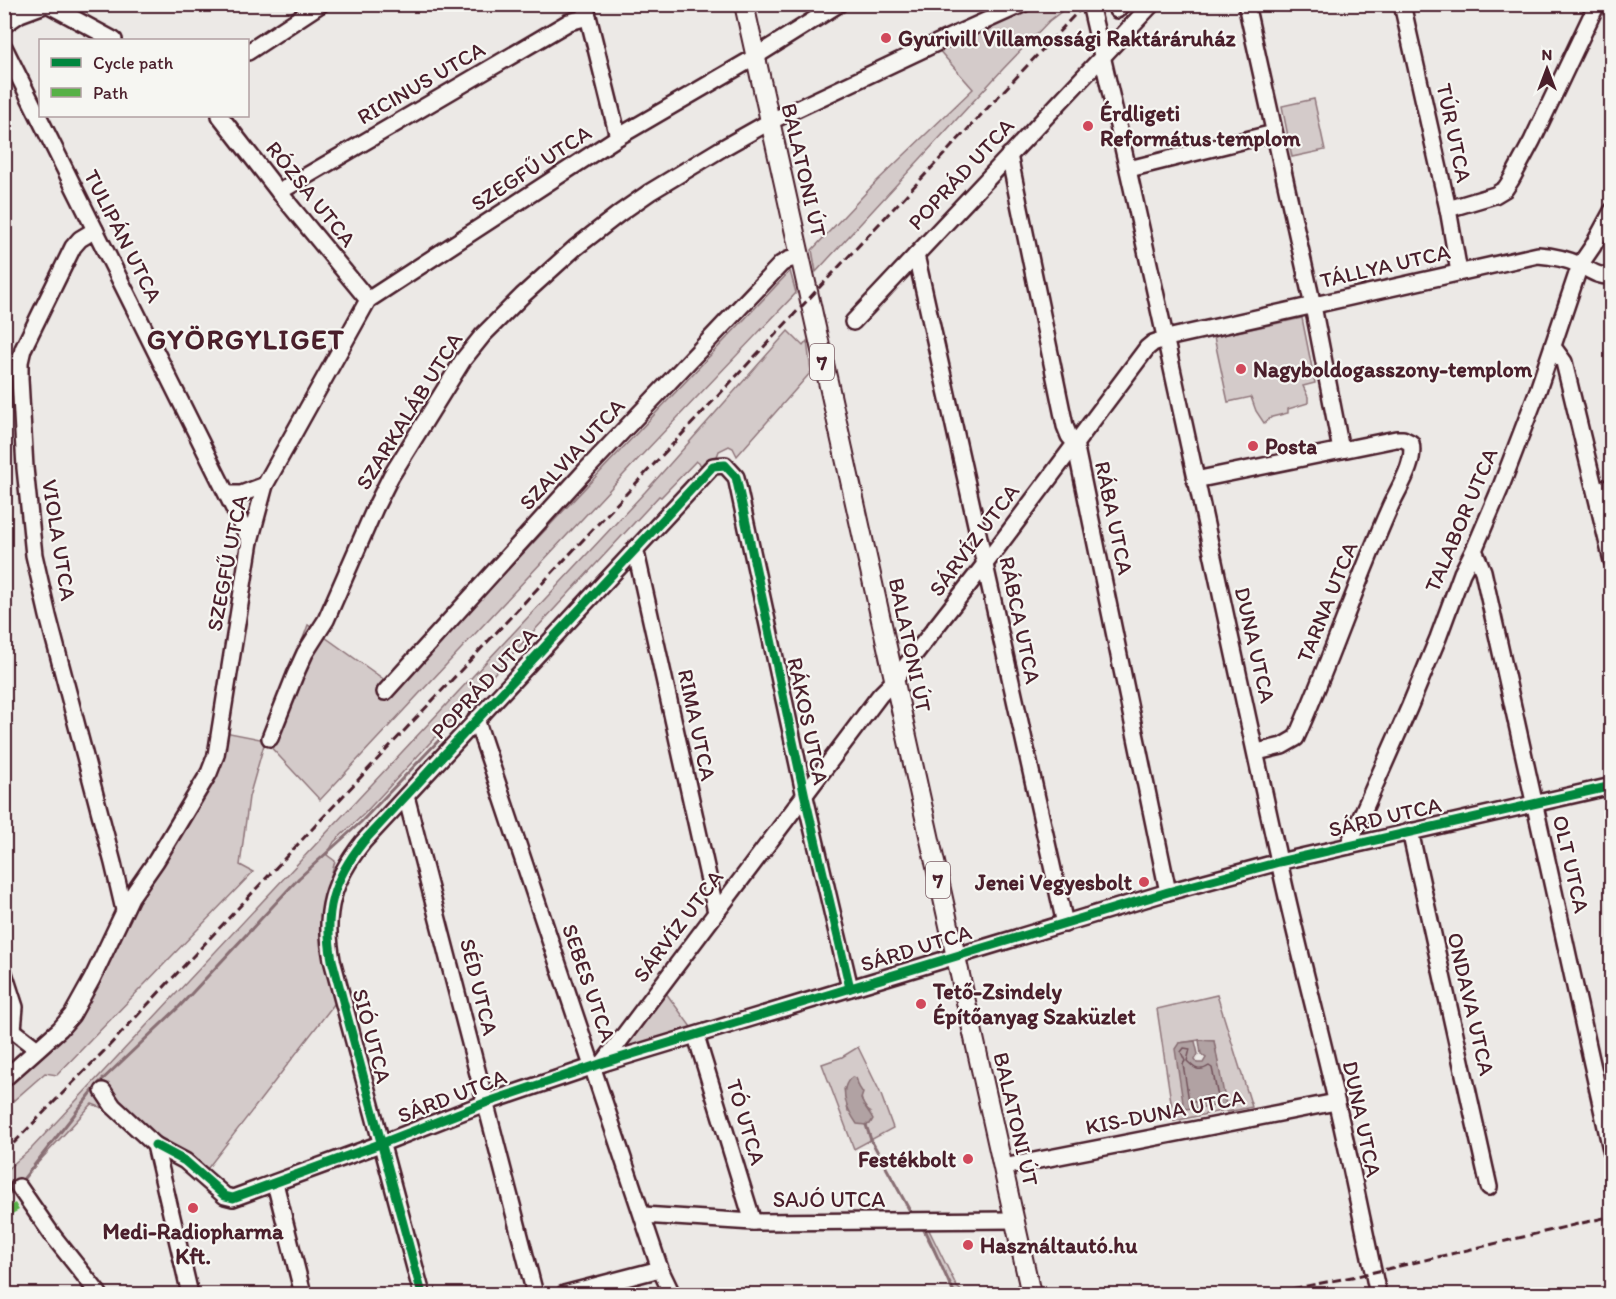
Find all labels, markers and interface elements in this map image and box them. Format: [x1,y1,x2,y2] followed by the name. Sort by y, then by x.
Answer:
[898,25,1237,52] place label: Gyurivill Villamossági Raktáráruház
[879,31,893,45] marker: Gyurivill Villamossági Raktáráruház
[352,35,490,131] street label: RICINUS UTCA
[39,39,249,117] legend
[1517,39,1577,99] north arrow
[1542,45,1552,64] text: N
[93,52,174,74] text: Cycle path
[1430,81,1478,185] street label: TÚR UTCA
[93,82,128,104] text: Path
[775,100,833,240] street label: BALATONI ÚT
[1100,100,1301,152] place label: Érdligeti Református templom
[902,112,1020,236] street label: POPRÁD UTCA
[466,119,596,217] street label: SZEGFŰ UTCA
[1081,119,1095,133] marker: Érdligeti Református templom
[260,136,362,252] street label: RÓZSA UTCA
[78,165,168,307] street label: TULIPÁN UTCA
[1317,238,1453,294] street label: TÁLLYA UTCA
[147,322,345,356] district label: GYÖRGYLIGET
[350,327,468,495] street label: SZARKALÁB UTCA
[810,344,834,380] road number: 7
[1253,356,1533,383] place label: Nagyboldogasszony-templom
[1234,362,1248,376] marker: Nagyboldogasszony-templom
[513,393,631,515] street label: SZALVIA UTCA
[1265,433,1317,460] place label: Posta
[1246,439,1260,453] marker: Posta
[1418,444,1504,596] street label: TALABOR UTCA
[1089,459,1139,577] street label: RÁBA UTCA
[36,477,82,603] street label: VIOLA UTCA
[923,478,1025,602] street label: SÁRVÍZ UTCA
[201,493,253,633] street label: SZEGFŰ UTCA
[1291,538,1363,666] street label: TARNA UTCA
[993,554,1047,686] street label: RÁBCA UTCA
[883,575,938,715] street label: BALATONI ÚT
[1229,584,1281,706] street label: DUNA UTCA
[425,621,543,745] street label: POPRÁD UTCA
[781,655,835,787] street label: RÁKOS UTCA
[672,667,722,783] street label: RIMA UTCA
[1326,791,1444,843] street label: SÁRD UTCA
[1547,812,1595,916] street label: OLT UTCA
[926,862,950,898] road number: 7
[627,864,729,988] street label: SÁRVÍZ UTCA
[974,869,1133,896] place label: Jenei Vegyesbolt
[1137,875,1151,889] marker: Jenei Vegyesbolt
[857,918,975,978] street label: SÁRD UTCA
[556,920,622,1046] street label: SEBES UTCA
[1441,930,1501,1078] street label: ONDAVA UTCA
[454,936,504,1038] street label: SÉD UTCA
[932,978,1137,1030] place label: Tető-Zsindely Építőanyag Szaküzlet
[346,986,398,1086] street label: SIÓ UTCA
[914,997,928,1011] marker: Tető-Zsindely Építőanyag Szaküzlet
[987,1049,1045,1189] street label: BALATONI ÚT
[1337,1058,1387,1180] street label: DUNA UTCA
[394,1063,510,1129] street label: SÁRD UTCA
[720,1076,772,1168] street label: TÓ UTCA
[1083,1083,1247,1141] street label: KIS-DUNA UTCA
[858,1146,957,1173] place label: Festékbolt
[961,1152,975,1166] marker: Festékbolt
[773,1186,885,1213] street label: SAJÓ UTCA
[186,1201,200,1215] marker: Medi-Radiopharma Kft.
[102,1218,284,1270] place label: Medi-Radiopharma Kft.
[980,1232,1138,1259] place label: Használtautó.hu
[961,1238,975,1252] marker: Használtautó.hu

